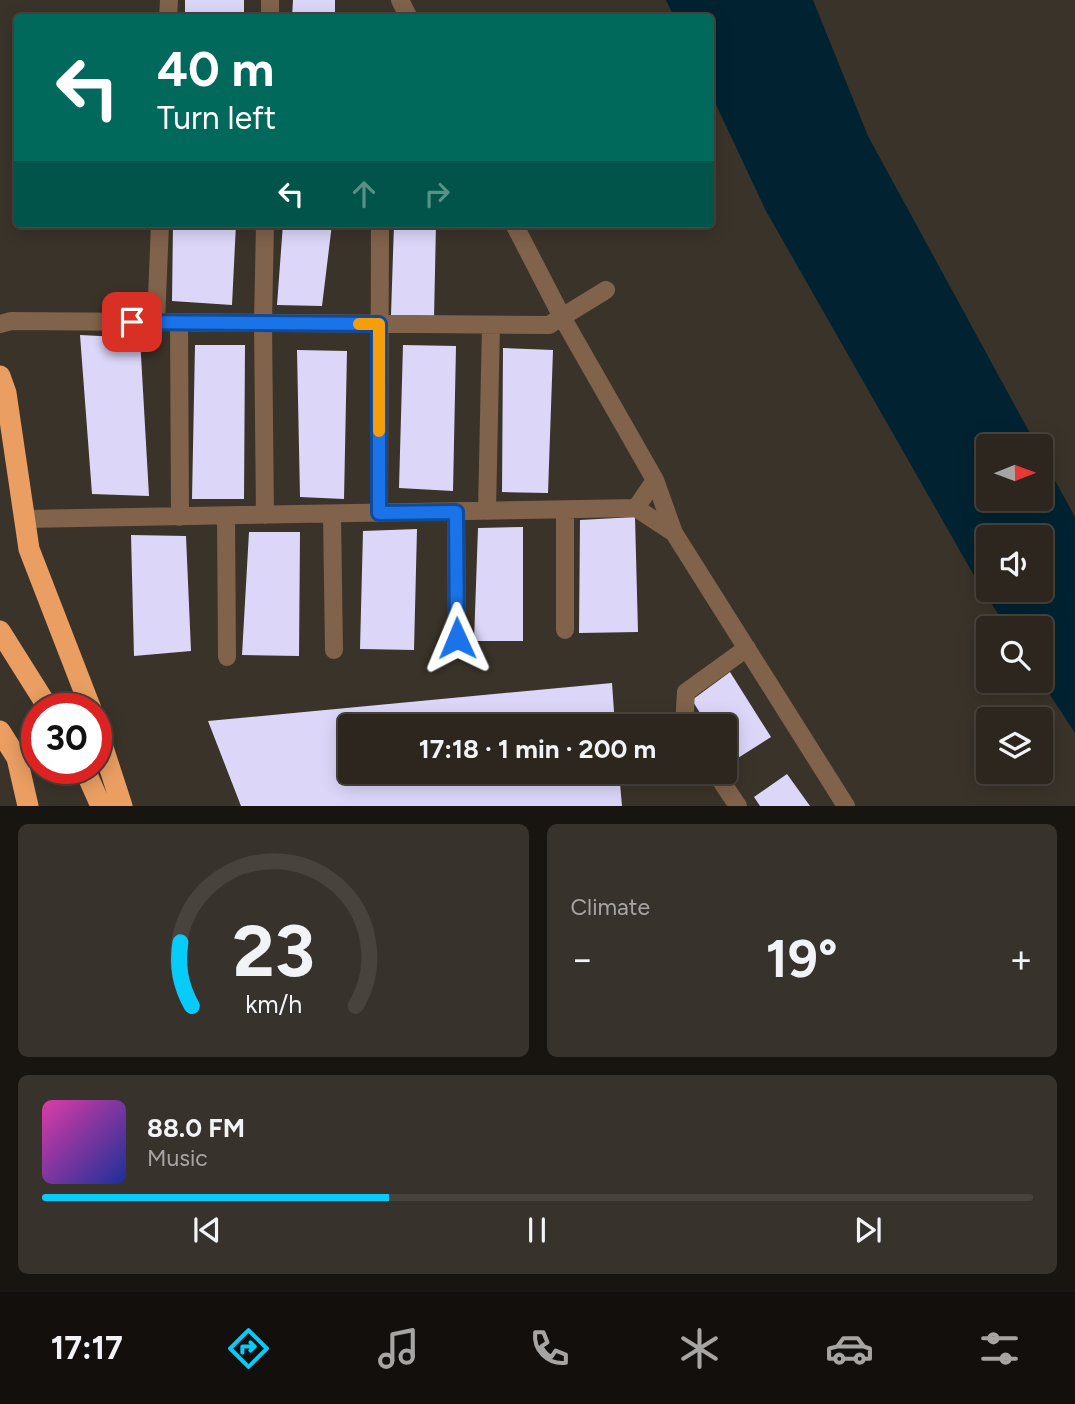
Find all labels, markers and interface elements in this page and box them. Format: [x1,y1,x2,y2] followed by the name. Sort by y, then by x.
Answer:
[157,39,274,98] text: 40 m
[42,42,133,133] icon: left
[157,99,276,137] text: Turn left
[272,175,310,213] icon: left
[345,175,383,213] icon: ahead
[418,175,456,213] icon: right
[102,292,162,352] pin
[113,303,151,341] icon: arrive
[976,434,1054,511] north arrow
[976,434,1053,784] map controls
[976,525,1053,602] button: sound
[420,601,494,675] position arrow
[976,616,1053,693] button: search
[21,693,112,784] speed limit sign: 30
[976,707,1053,784] button: layers
[419,733,656,765] text: 17:18 · 1 min · 200 m
[571,893,650,921] text: Climate
[232,908,315,995] text: 23
[766,928,838,990] text: 19°
[571,936,594,982] text: −
[1009,936,1033,982] text: +
[245,989,302,1019] text: km/h
[147,1112,245,1144] text: 88.0 FM
[147,1144,208,1172] text: Music
[188,1211,226,1249] icon: previous
[518,1211,556,1249] icon: pause
[849,1211,887,1249] icon: next
[224,1324,273,1373] icon: directions
[374,1324,423,1373] icon: music
[525,1324,574,1373] icon: phone
[675,1324,724,1373] icon: climate
[825,1324,874,1373] icon: car
[975,1324,1024,1373] icon: filters
[51,1329,123,1367] text: 17:17

